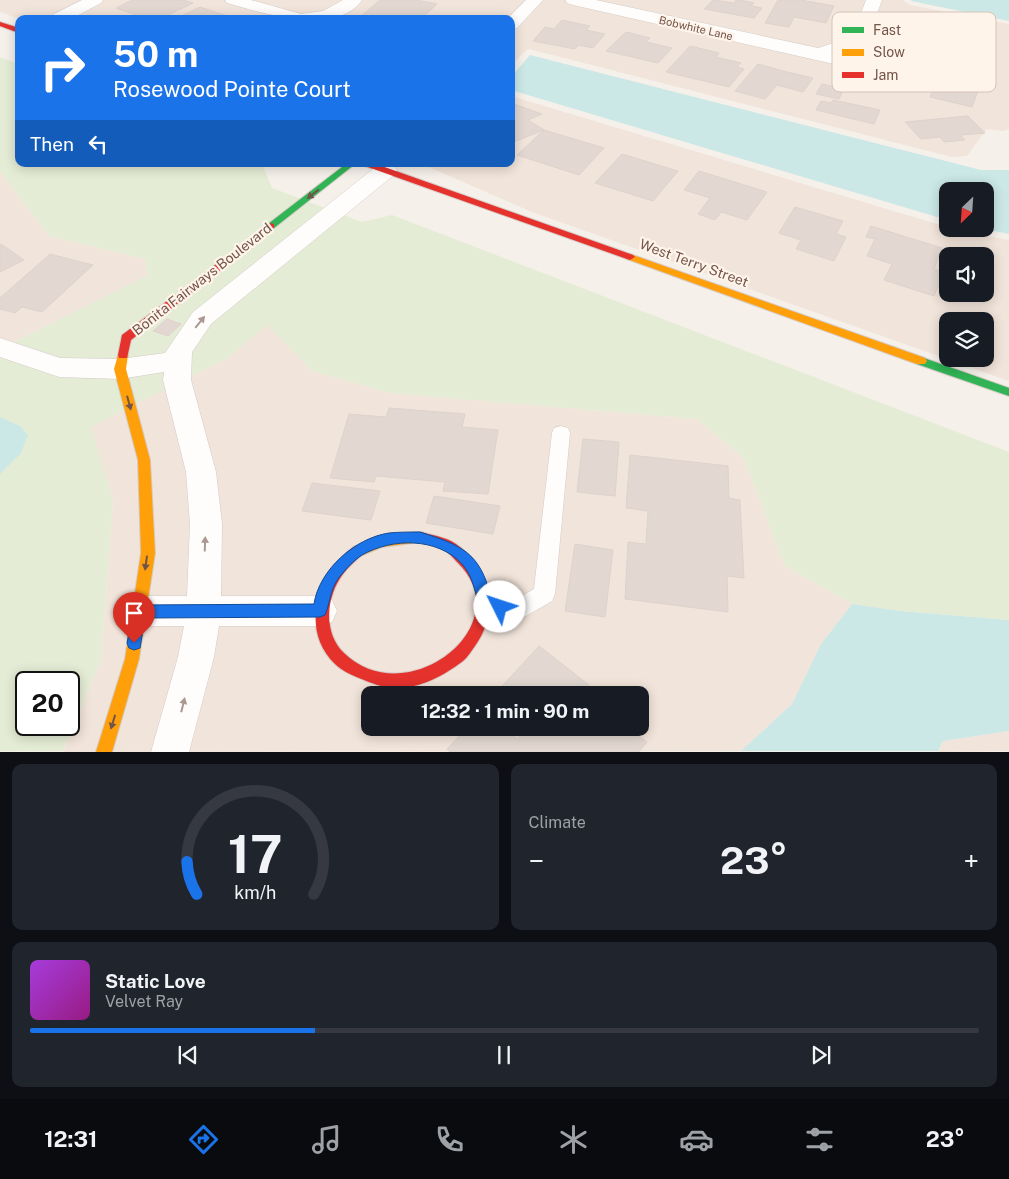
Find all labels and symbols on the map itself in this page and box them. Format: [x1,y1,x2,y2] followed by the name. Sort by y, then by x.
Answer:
[832,12,996,92] legend
[658,14,734,42] street label: Bobwhite Lane
[873,22,901,38] text: Fast
[873,44,905,60] text: Slow
[873,67,898,83] text: Jam
[939,182,994,238] north arrow
[306,189,320,199] one-way arrow
[129,220,275,338] street label: Bonita Fairways Boulevard
[637,236,751,290] street label: West Terry Street
[194,316,205,329] one-way arrow
[125,395,133,410] one-way arrow
[202,536,210,552] one-way arrow
[142,556,150,572] one-way arrow
[473,580,525,632] position arrow
[113,592,155,643] pin
[15,671,80,736] speed limit sign: 20
[180,697,188,712] one-way arrow
[109,715,117,730] one-way arrow

